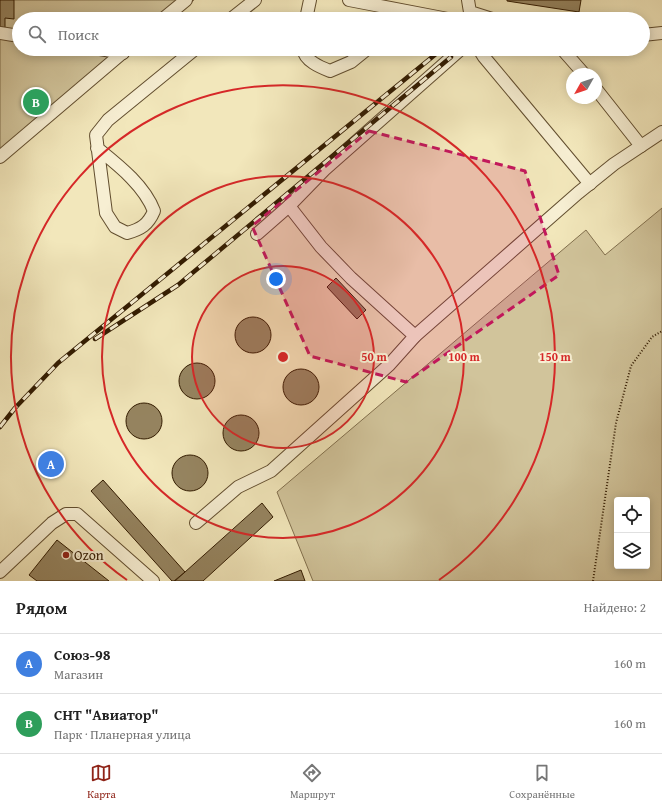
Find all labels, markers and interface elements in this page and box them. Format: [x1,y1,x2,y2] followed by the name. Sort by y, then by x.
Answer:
[12,12,650,56] search box
[26,23,48,45] icon: search
[58,24,99,45] text: Поиск
[566,68,602,104] north arrow
[23,87,49,117] pin: B
[266,269,286,289] your location
[361,348,387,365] text: 50 m
[448,348,481,365] text: 100 m
[539,348,572,365] text: 150 m
[276,350,290,364] centre of rings
[38,449,64,479] pin: A
[614,497,650,569] map controls
[614,497,650,533] button: locate
[614,533,650,569] button: layers
[74,545,104,565] place label: Ozon
[61,550,71,560] marker: Ozon
[16,595,67,620] text: Рядом
[584,598,646,617] text: Найдено: 2
[54,644,111,665] text: Союз-98
[25,654,33,673] text: A
[614,654,646,673] text: 160 m
[54,665,103,684] text: Магазин
[54,704,159,725] text: СНТ "Авиатор"
[25,714,33,733] text: B
[614,714,646,733] text: 160 m
[54,725,191,744] text: Парк · Планерная улица
[87,762,116,802] tab: Карта
[290,762,335,802] tab: Маршрут
[509,762,575,802] tab: Сохранённые

